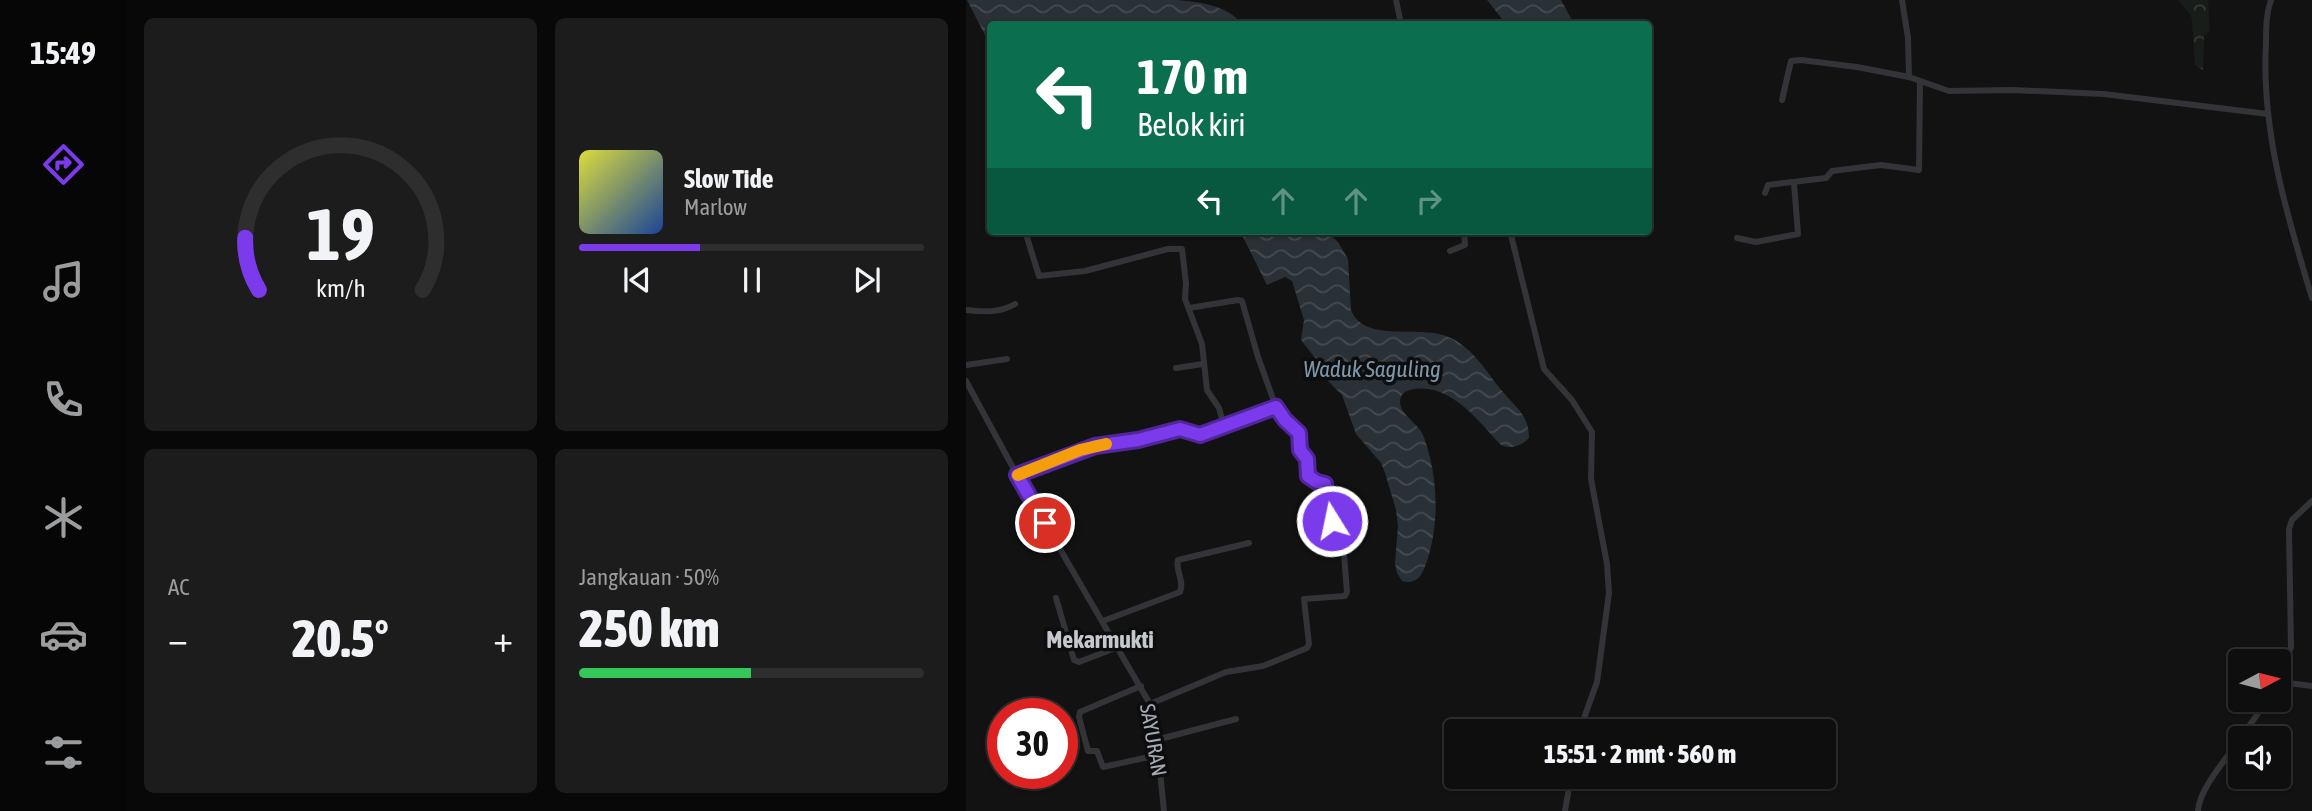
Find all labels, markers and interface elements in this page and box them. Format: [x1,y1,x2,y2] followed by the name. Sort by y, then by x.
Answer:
[30,34,96,71] text: 15:49
[1137,48,1248,104] text: 170 m
[1022,49,1113,140] icon: left
[1137,106,1246,143] text: Belok kiri
[39,140,88,189] icon: directions
[684,164,774,194] text: Slow Tide
[1191,182,1229,220] icon: left
[1264,182,1302,220] icon: ahead
[1337,182,1375,220] icon: ahead
[1410,182,1448,220] icon: right
[306,193,375,276] text: 19
[684,194,747,220] text: Marlow
[39,257,88,306] icon: music
[618,261,656,299] icon: previous
[733,261,771,299] icon: pause
[848,261,886,299] icon: next
[316,274,365,302] text: km/h
[1303,356,1441,382] water label: Waduk Saguling
[39,375,88,424] icon: phone
[1295,484,1369,558] position arrow
[39,493,88,542] icon: climate
[1015,493,1075,553] pin
[1026,504,1064,542] icon: arrive
[579,564,719,590] text: Jangkauan · 50%
[168,574,190,600] text: AC
[579,598,720,658] text: 250 km
[292,608,389,668] text: 20.5°
[39,610,88,659] icon: car
[168,617,188,660] text: −
[493,617,513,660] text: +
[1046,626,1154,653] district label: Mekarmukti
[2228,649,2291,712] north arrow
[2228,649,2291,789] map controls
[987,698,1078,789] speed limit sign: 30
[1136,702,1172,778] street label: SAYURAN
[2228,726,2291,789] button: sound
[39,728,88,777] icon: filters
[1544,739,1736,769] text: 15:51 · 2 mnt · 560 m

